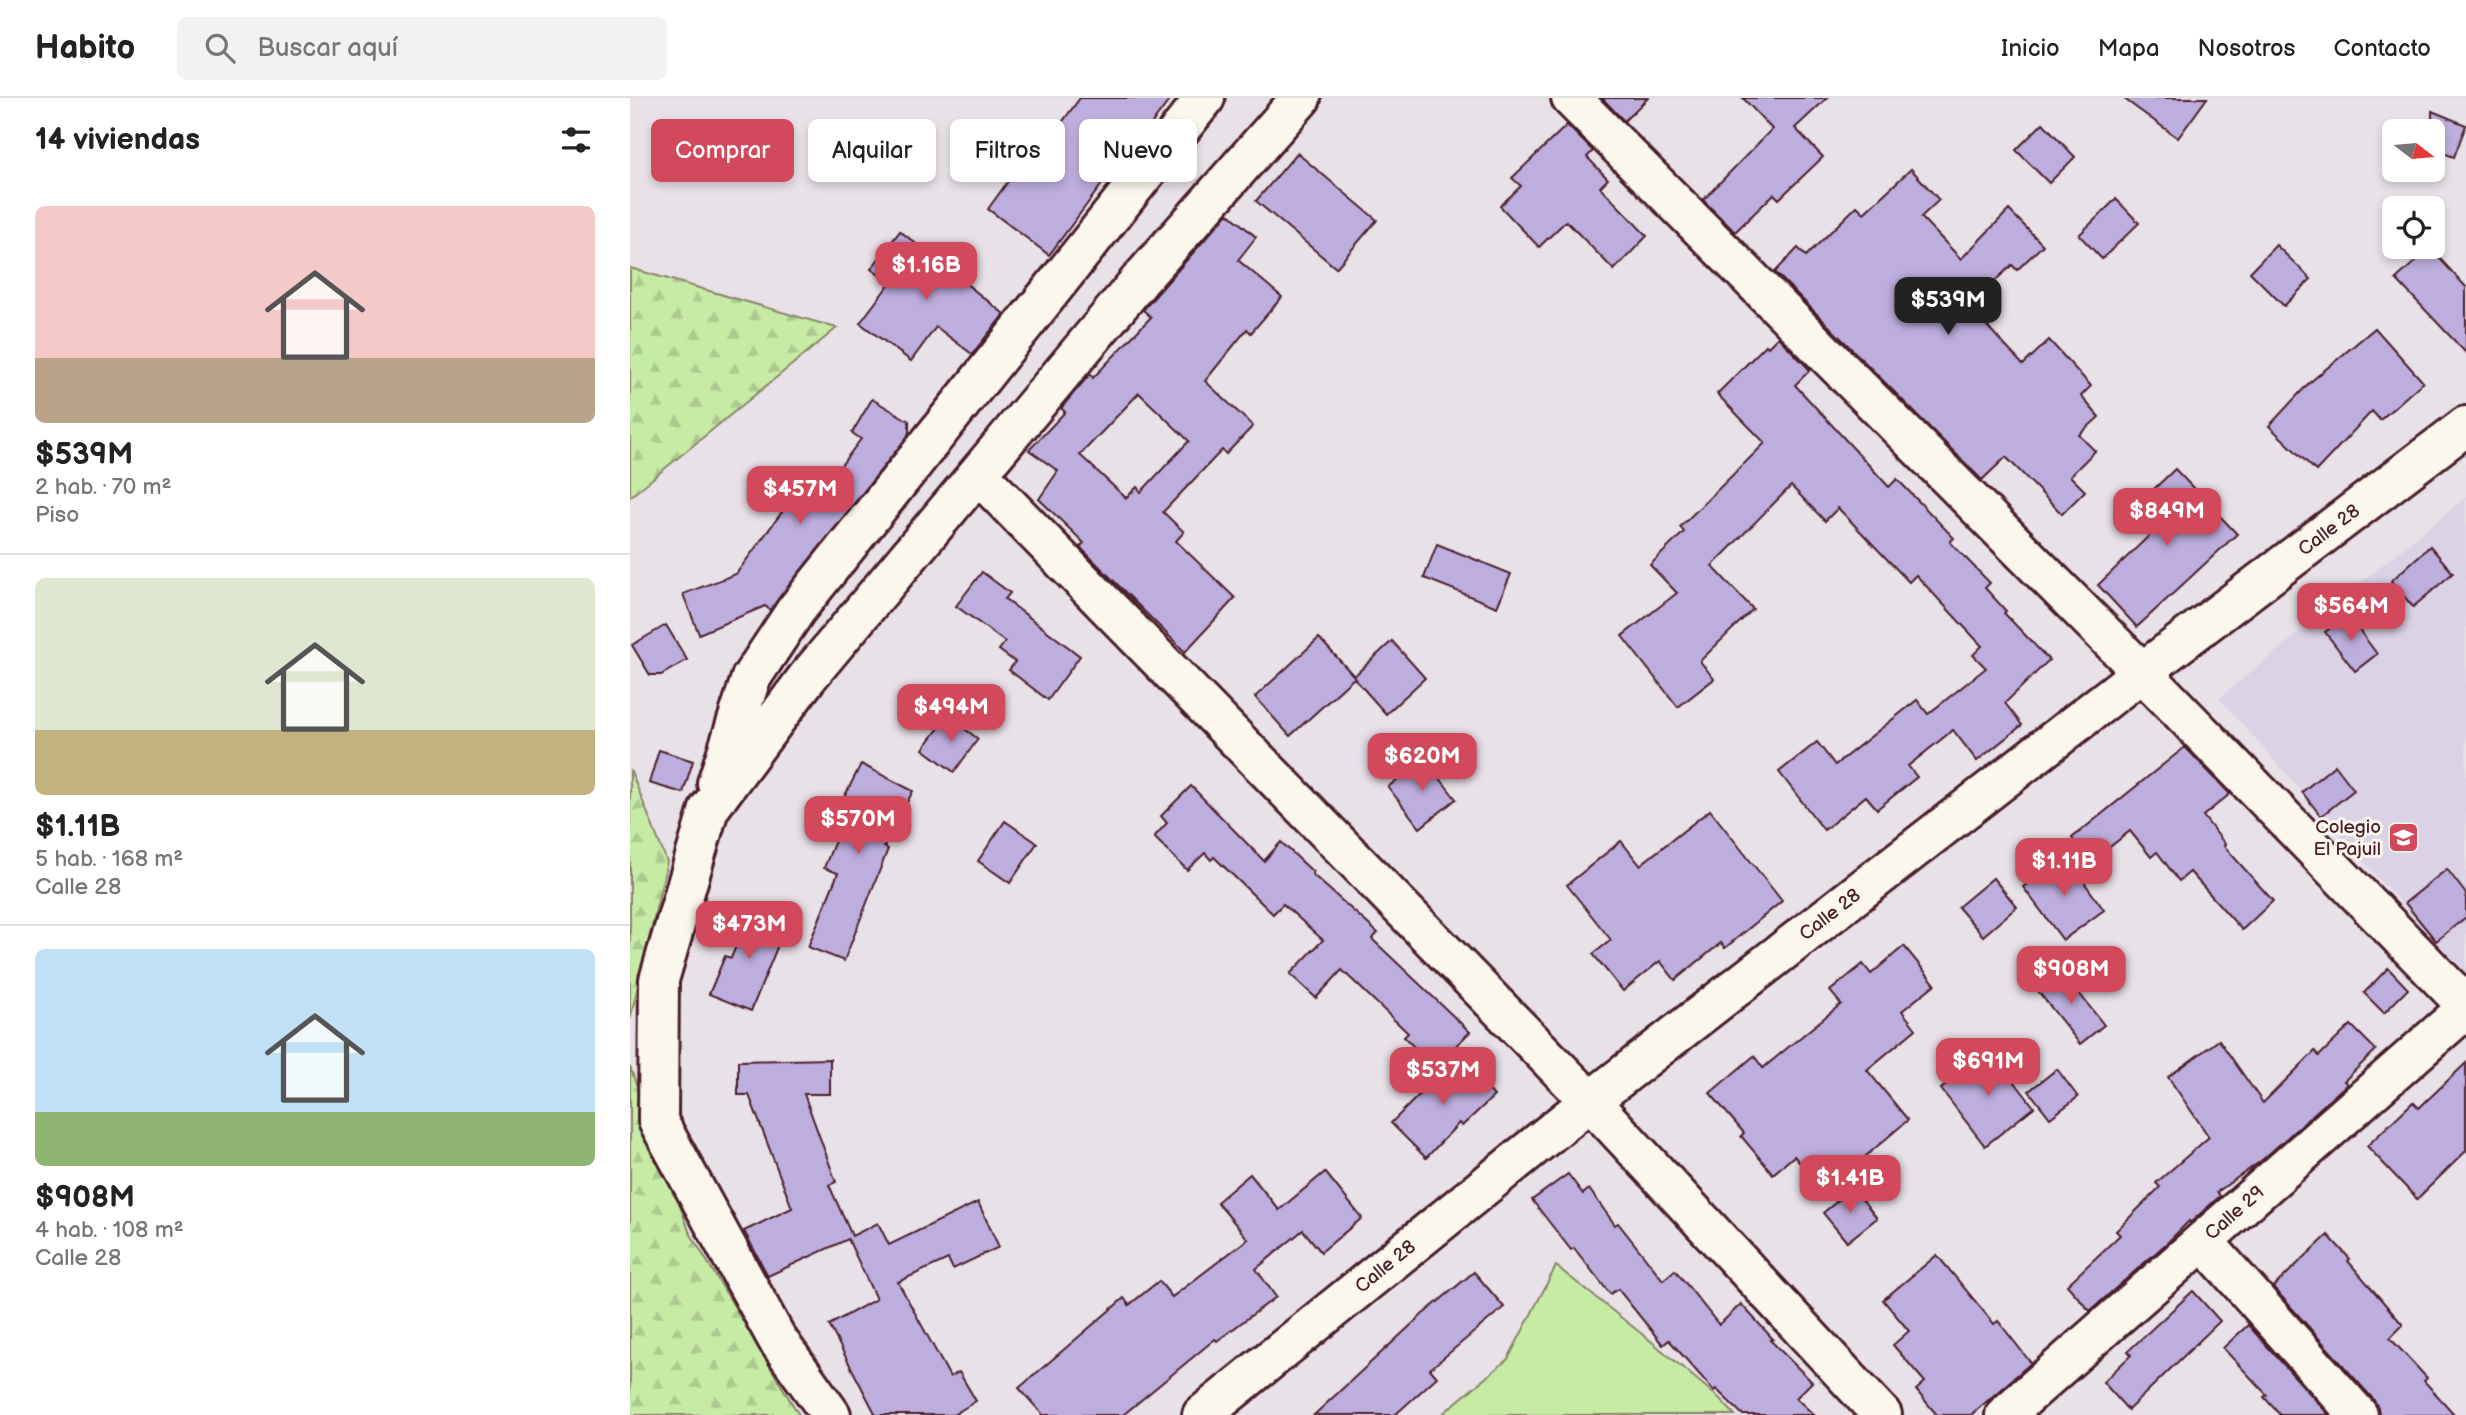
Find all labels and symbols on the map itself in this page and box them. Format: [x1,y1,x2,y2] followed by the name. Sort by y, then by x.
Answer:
[2382,119,2445,182] north arrow
[869,242,983,302] pin: $1.16B
[1899,278,1997,337] pin: $539M
[751,466,849,526] pin: $457M
[2118,489,2216,548] pin: $849M
[2294,499,2364,561] street label: Calle 28
[2302,584,2400,643] pin: $564M
[902,684,1000,744] pin: $494M
[1373,734,1471,793] pin: $620M
[809,796,907,856] pin: $570M
[2313,816,2381,861] place label: Colegio El Pajuil
[2387,821,2421,855] school or university icon: Colegio El Pajuil
[2007,838,2121,898] pin: $1.11B
[1795,884,1865,946] street label: Calle 28
[700,902,798,961] pin: $473M
[2022,946,2120,1006] pin: $908M
[1939,1038,2037,1098] pin: $691M
[1394,1048,1492,1107] pin: $537M
[1793,1156,1907,1215] pin: $1.41B
[2200,1181,2269,1245] street label: Calle 29
[1350,1235,1420,1298] street label: Calle 28

